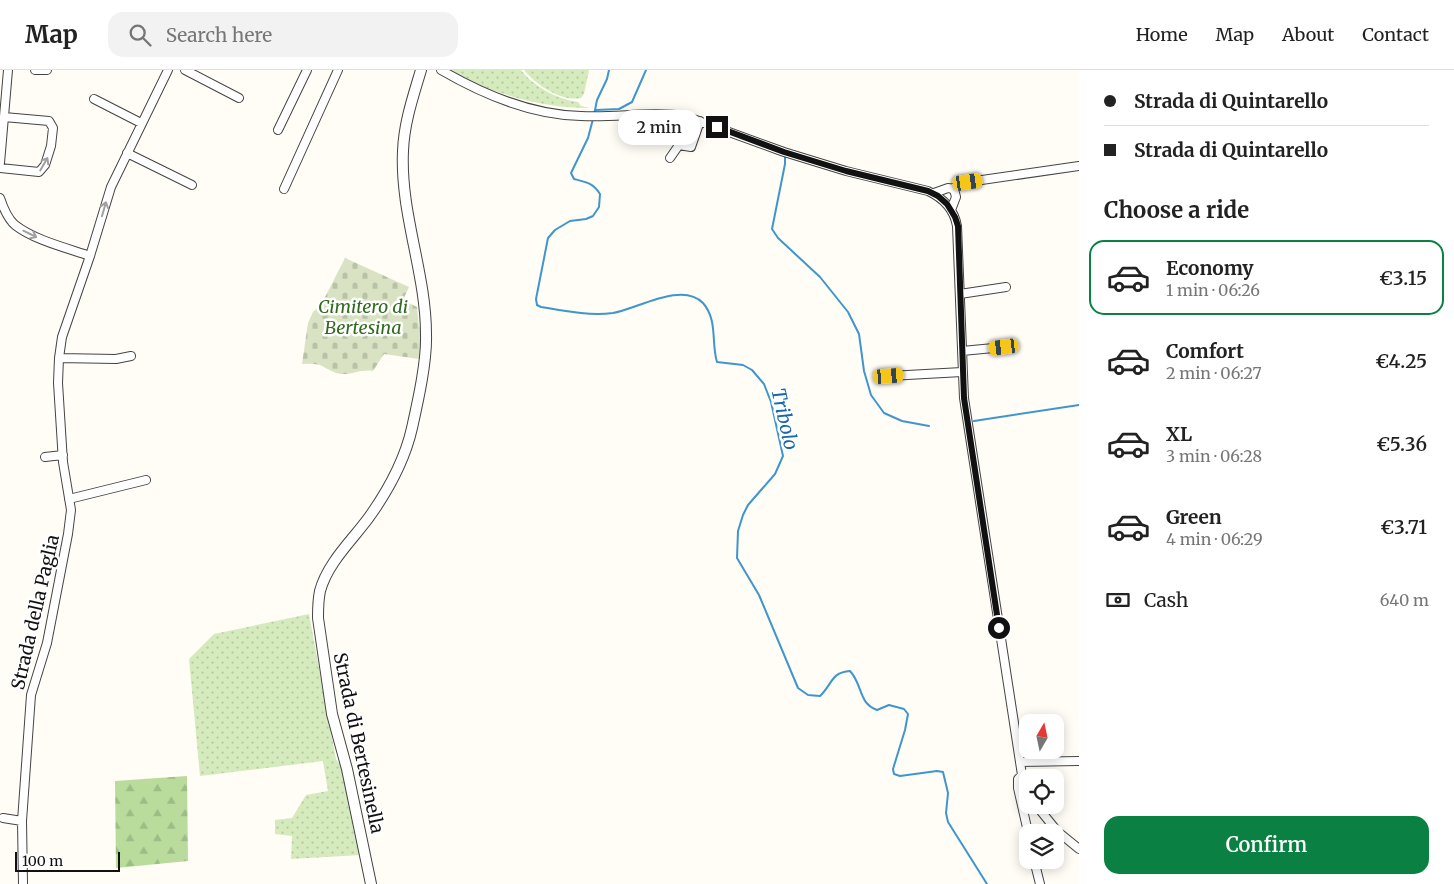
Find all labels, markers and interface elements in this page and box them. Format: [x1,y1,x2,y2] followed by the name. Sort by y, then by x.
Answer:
[108,12,458,57] search box
[25,19,78,50] text: Map
[126,21,154,49] icon: search
[166,23,272,47] text: Search here
[1136,23,1188,46] text: Home
[1216,23,1254,46] text: Map
[1282,23,1334,46] text: About
[1362,23,1429,46] text: Contact
[1134,89,1328,113] text: Strada di Quintarello
[617,110,700,144] callout: 2 min
[706,116,728,138] route end
[636,117,682,137] text: 2 min
[1134,138,1328,162] text: Strada di Quintarello
[39,157,49,172] one-way arrow
[952,172,983,192] car
[1104,196,1249,224] text: Choose a ride
[100,202,110,218] one-way arrow
[23,229,38,239] one-way arrow
[1106,255,1151,300] icon: car
[1166,256,1254,280] text: Economy
[1379,266,1427,290] text: €3.15
[1166,280,1260,300] text: 1 min · 06:26
[318,295,408,339] park label: Cimitero di Bertesina
[988,338,1019,356] car
[1106,338,1151,383] icon: car
[1166,339,1244,363] text: Comfort
[1375,349,1427,373] text: €4.25
[1166,363,1262,383] text: 2 min · 06:27
[873,367,904,385] car
[766,386,804,452] water label: Tribolo
[1106,421,1151,466] icon: car
[1166,422,1192,446] text: XL
[1376,432,1427,456] text: €5.36
[1166,446,1262,466] text: 3 min · 06:28
[1106,504,1151,549] icon: car
[1166,505,1222,529] text: Green
[1380,515,1427,539] text: €3.71
[1166,529,1263,549] text: 4 min · 06:29
[6,532,64,692] street label: Strada della Paglia
[1104,586,1132,614] icon: cash
[1144,588,1188,612] text: Cash
[1380,590,1429,610] text: 640 m
[988,617,1010,639] route start
[329,651,389,836] street label: Strada di Bertesinella
[1019,714,1064,759] north arrow
[1019,714,1064,869] map controls
[1019,769,1064,814] button: locate
[1104,816,1429,874] button: Confirm
[1019,824,1064,869] button: layers
[15,849,120,872] scale bar
[22,852,63,870] text: 100 m

